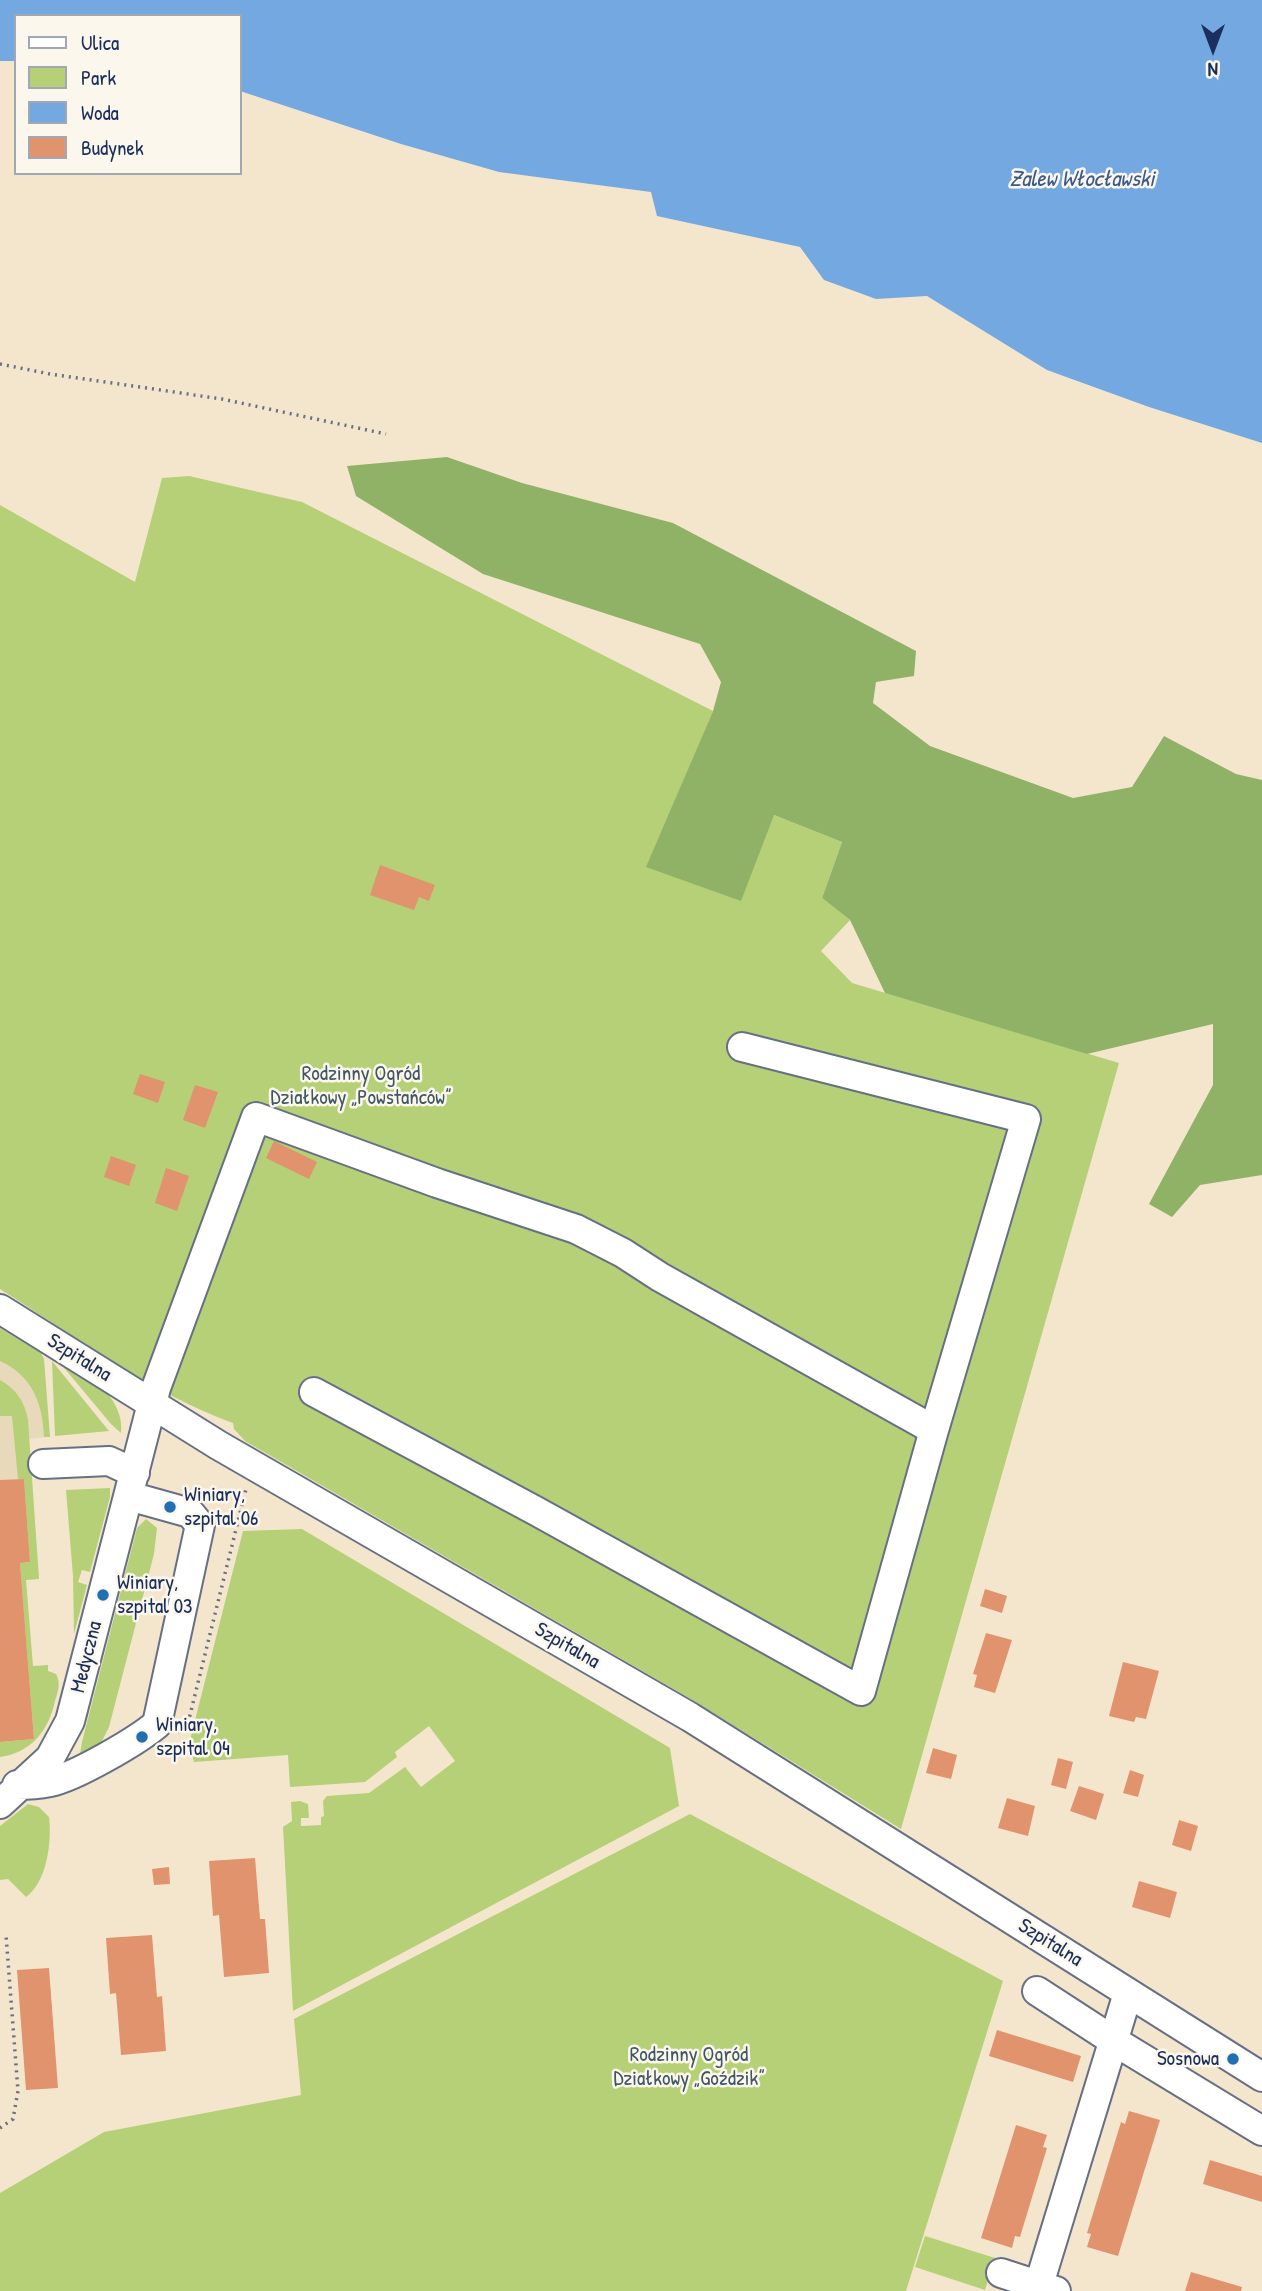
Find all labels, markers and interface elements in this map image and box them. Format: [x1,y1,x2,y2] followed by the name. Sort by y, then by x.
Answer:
[14,14,242,175] legend
[1178,14,1248,84] north arrow
[81,28,119,57] text: Ulica
[1208,57,1218,83] text: N
[81,63,116,92] text: Park
[81,98,119,127] text: Woda
[81,133,144,162] text: Budynek
[1010,166,1154,194] water label: Zalew Włocławski
[271,1061,451,1111] park label: Rodzinny Ogród Działkowy „Powstańców”
[42,1328,116,1388] street label: Szpitalna
[184,1482,258,1532] place label: Winiary, szpital 06
[162,1499,178,1515] marker: Winiary, szpital 06
[117,1570,192,1620] place label: Winiary, szpital 03
[95,1587,111,1603] marker: Winiary, szpital 03
[530,1617,604,1675] street label: Szpitalna
[66,1619,108,1695] street label: Medyczna
[156,1712,230,1762] place label: Winiary, szpital 04
[134,1729,150,1745] marker: Winiary, szpital 04
[1013,1913,1087,1973] street label: Szpitalna
[613,2042,765,2092] park label: Rodzinny Ogród Działkowy „Goździk”
[1157,2046,1219,2072] place label: Sosnowa
[1225,2051,1241,2067] marker: Sosnowa

